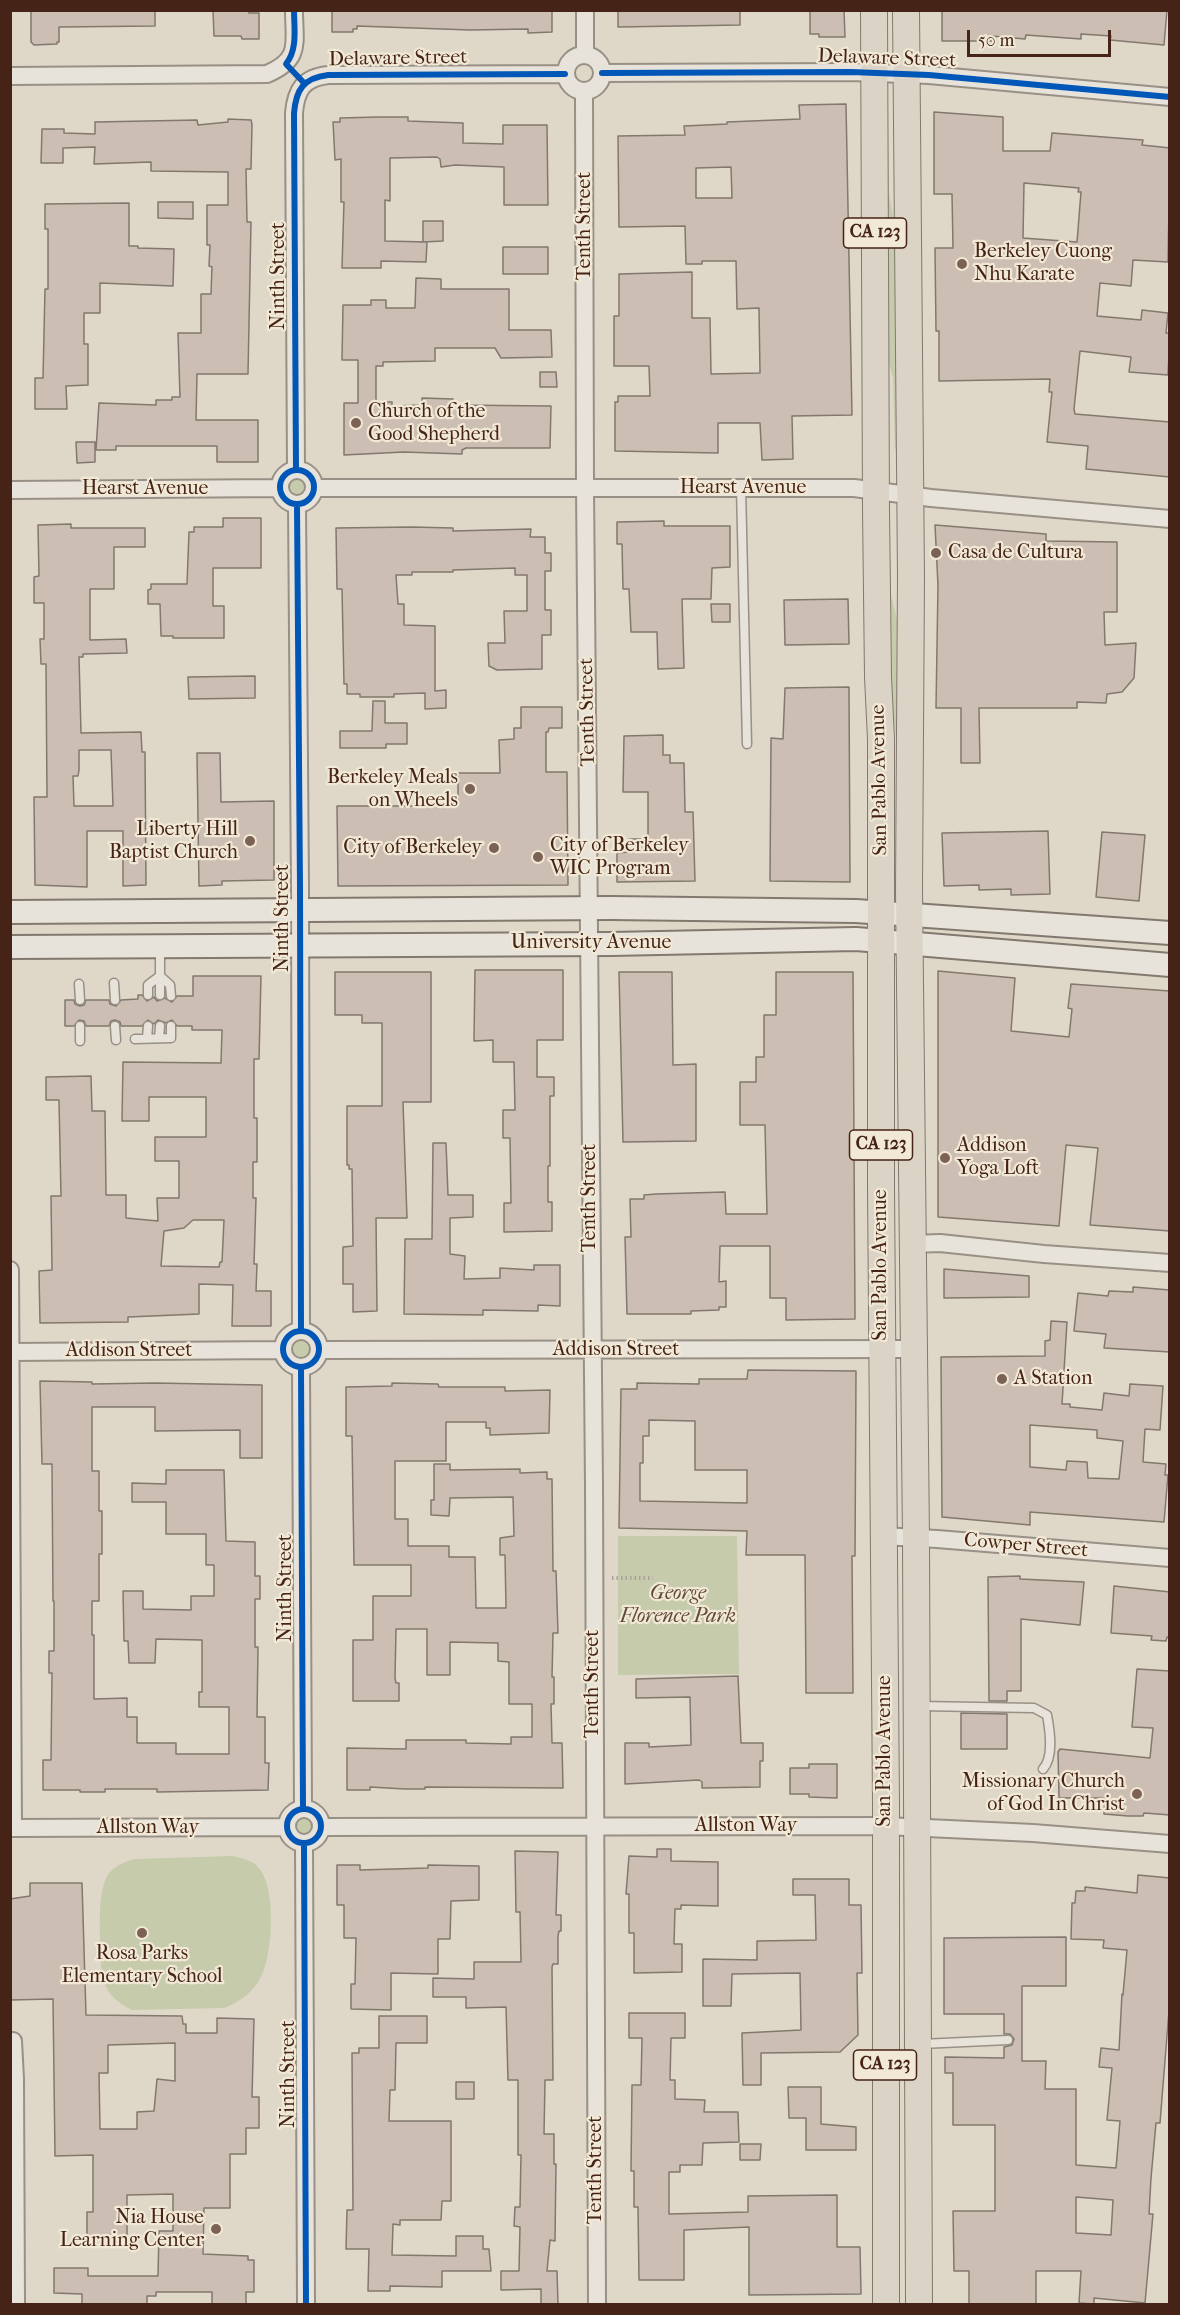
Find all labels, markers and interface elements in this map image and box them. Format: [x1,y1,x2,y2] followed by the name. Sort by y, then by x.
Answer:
[970,18,1114,56] scale bar
[978,30,1014,51] text: 50 m
[817,45,957,73] street label: Delaware Street
[328,46,468,72] street label: Delaware Street
[573,172,597,280] street label: Tenth Street
[844,218,906,248] road number: CA 123
[267,222,291,330] street label: Ninth Street
[974,240,1112,287] place label: Berkeley Cuong Nhu Karate
[955,257,969,271] marker: Berkeley Cuong Nhu Karate
[368,400,500,447] place label: Church of the Good Shepherd
[349,416,363,430] marker: Church of the Good Shepherd
[680,476,806,500] street label: Hearst Avenue
[82,477,208,501] street label: Hearst Avenue
[948,541,1083,565] place label: Casa de Cultura
[929,546,943,560] marker: Casa de Cultura
[575,657,601,767] street label: Tenth Street
[867,704,893,856] street label: San Pablo Avenue
[327,766,458,813] place label: Berkeley Meals on Wheels
[463,782,477,796] marker: Berkeley Meals on Wheels
[109,818,238,865] place label: Liberty Hill Baptist Church
[243,834,257,848] marker: Liberty Hill Baptist Church
[550,834,689,881] place label: City of Berkeley WIC Program
[343,836,482,860] place label: City of Berkeley
[487,841,501,855] marker: City of Berkeley
[531,850,545,864] marker: City of Berkeley WIC Program
[271,864,295,972] street label: Ninth Street
[511,931,671,955] street label: University Avenue
[850,1130,912,1160] road number: CA 123
[957,1134,1039,1181] place label: Addison Yoga Loft
[578,1144,602,1252] street label: Tenth Street
[938,1151,952,1165] marker: Addison Yoga Loft
[869,1189,893,1341] street label: San Pablo Avenue
[553,1338,679,1362] street label: Addison Street
[66,1339,192,1363] street label: Addison Street
[1014,1367,1092,1391] place label: A Station
[995,1372,1009,1386] marker: A Station
[963,1529,1089,1563] street label: Cowper Street
[274,1534,298,1642] street label: Ninth Street
[620,1582,736,1629] park label: George Florence Park
[581,1630,605,1738] street label: Tenth Street
[873,1675,897,1827] street label: San Pablo Avenue
[962,1770,1125,1817] place label: Missionary Church of God In Christ
[1130,1787,1144,1801] marker: Missionary Church of God In Christ
[695,1814,797,1838] street label: Allston Way
[97,1816,199,1840] street label: Allston Way
[135,1926,149,1940] marker: Rosa Parks Elementary School
[61,1942,223,1989] place label: Rosa Parks Elementary School
[277,2020,301,2128] street label: Ninth Street
[854,2050,916,2080] road number: CA 123
[584,2116,608,2224] street label: Tenth Street
[60,2206,204,2253] place label: Nia House Learning Center
[209,2222,223,2236] marker: Nia House Learning Center

